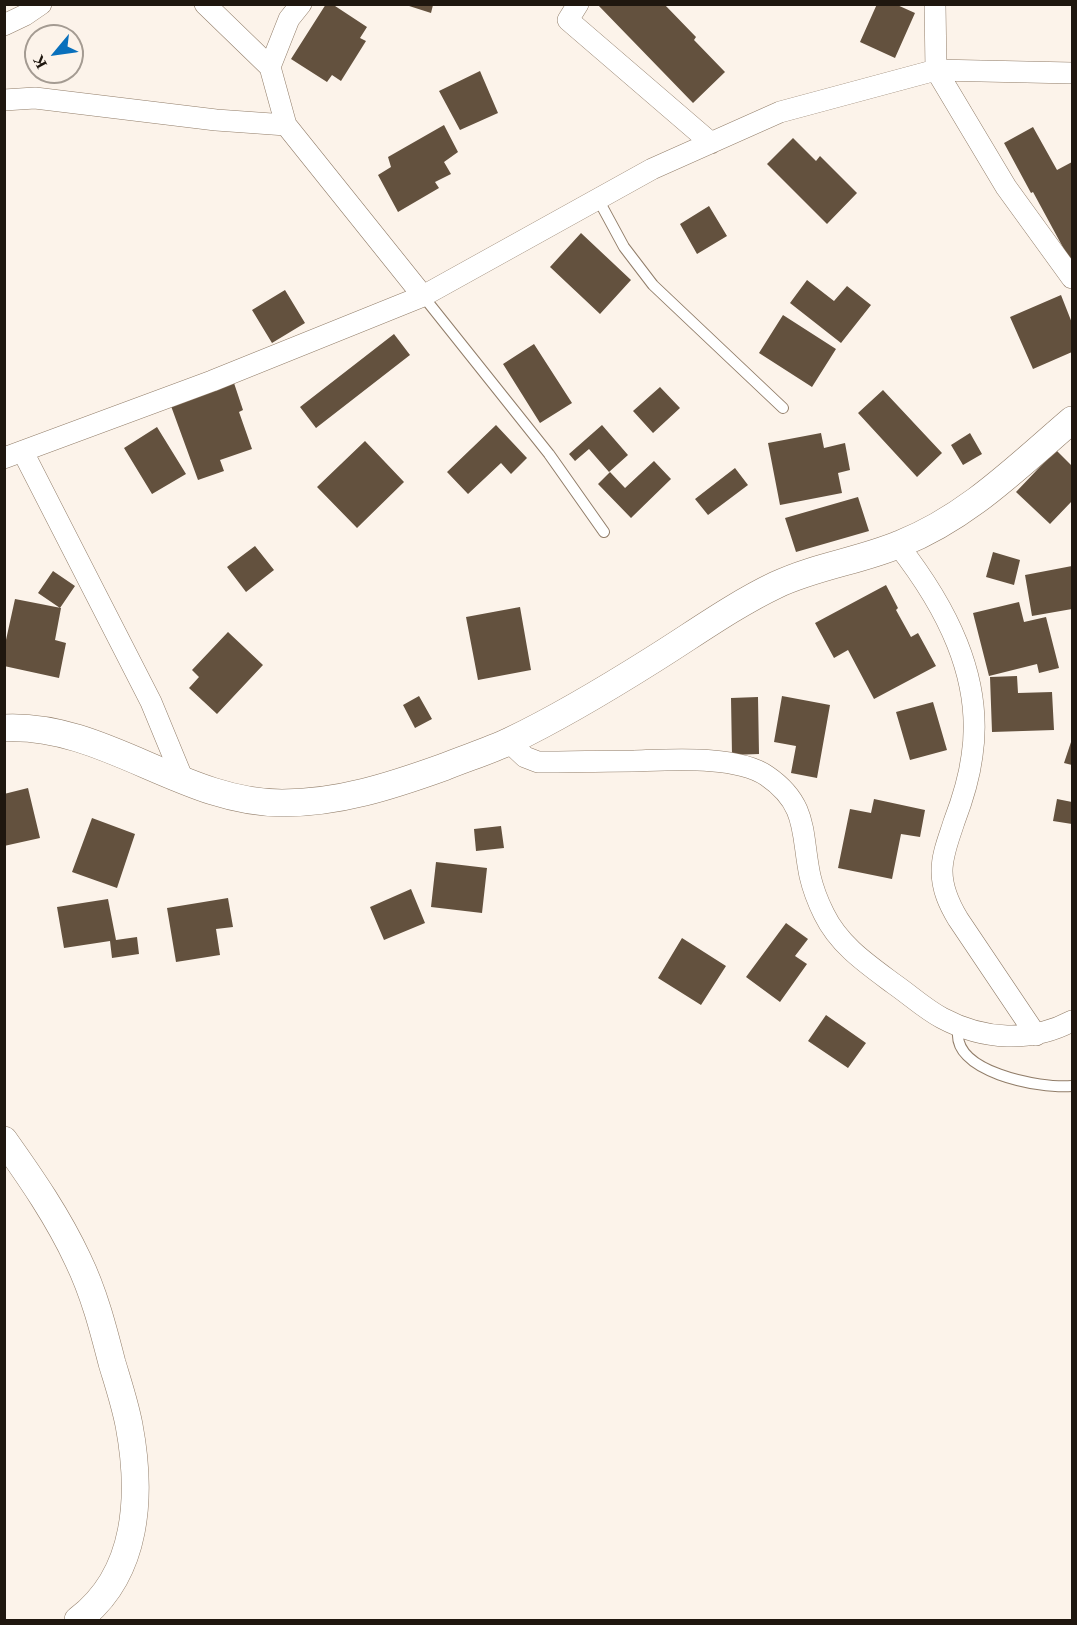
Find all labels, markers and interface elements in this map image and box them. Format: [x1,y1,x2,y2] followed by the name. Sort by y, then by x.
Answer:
[24,24,84,84] north arrow
[29,52,50,72] text: K

